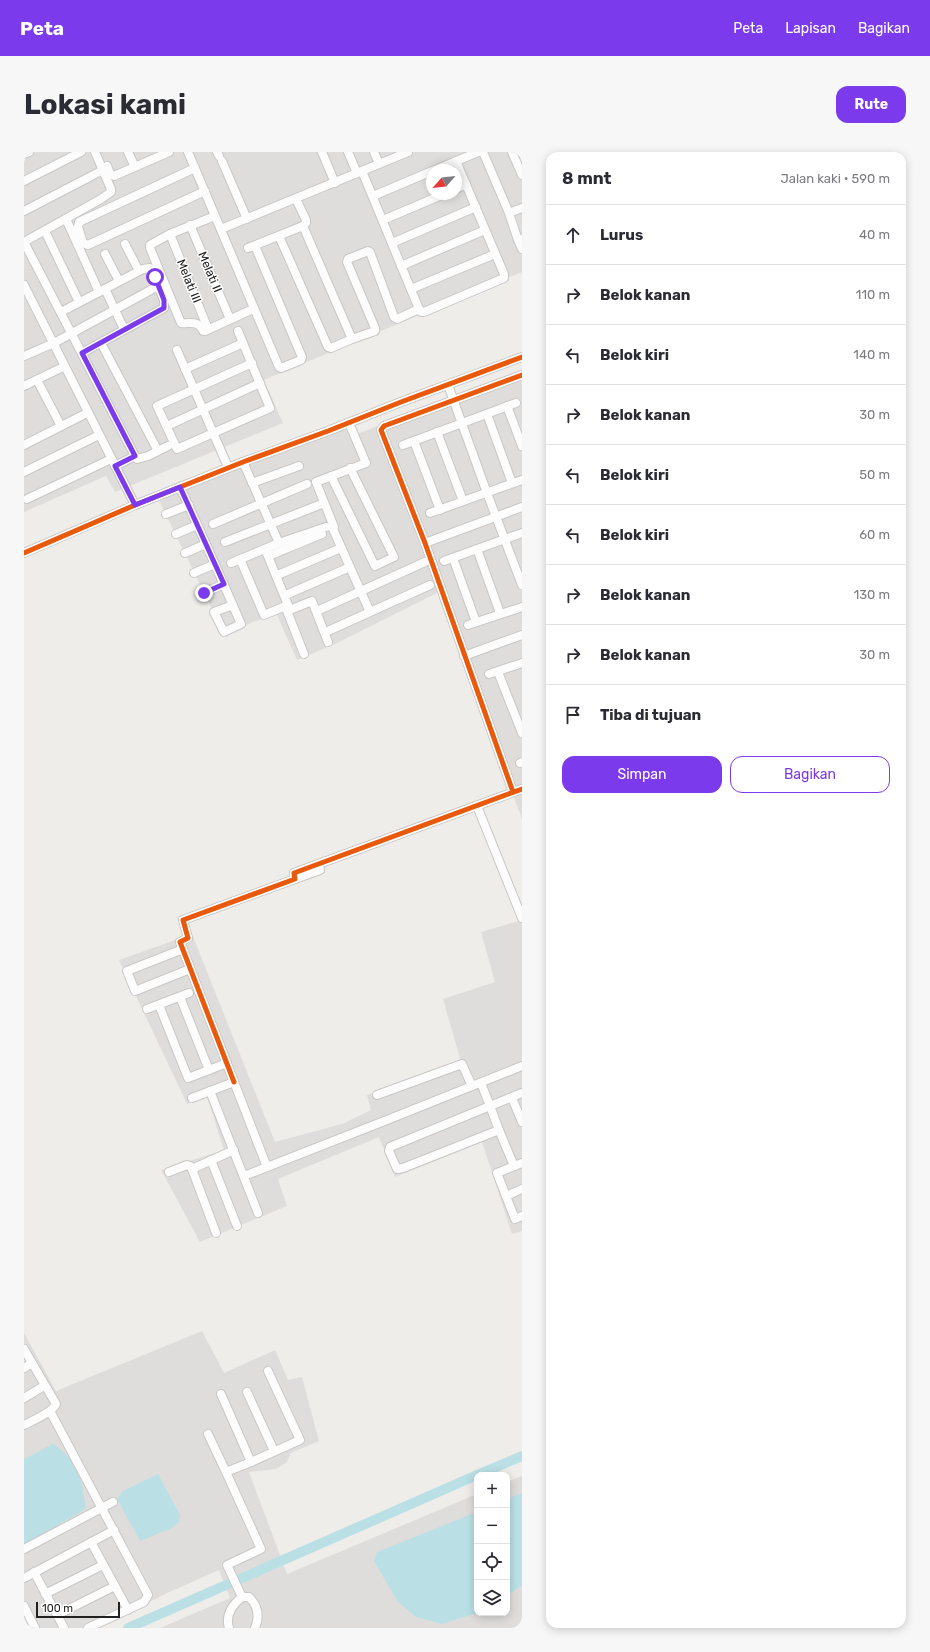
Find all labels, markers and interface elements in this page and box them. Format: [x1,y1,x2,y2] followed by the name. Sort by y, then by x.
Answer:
[20,17,64,40] text: Peta
[733,20,763,37] text: Peta
[785,20,836,37] text: Lapisan
[858,20,910,37] text: Bagikan
[836,86,906,123] button: Rute
[24,88,186,121] text: Lokasi kami
[426,164,462,200] north arrow
[562,168,611,188] text: 8 mnt
[781,171,890,186] text: Jalan kaki · 590 m
[562,224,584,246] icon: ahead
[600,226,643,244] text: Lurus
[859,227,890,242] text: 40 m
[195,250,225,294] street label: Melati II
[174,257,204,305] street label: Melati III
[146,268,164,286] route start
[562,284,584,306] icon: right
[600,286,690,304] text: Belok kanan
[856,287,890,302] text: 110 m
[562,344,584,366] icon: left
[600,346,669,364] text: Belok kiri
[853,347,890,362] text: 140 m
[562,404,584,426] icon: right
[600,406,690,424] text: Belok kanan
[859,407,890,422] text: 30 m
[562,464,584,486] icon: left
[600,466,669,484] text: Belok kiri
[859,467,890,482] text: 50 m
[562,524,584,546] icon: left
[600,526,669,544] text: Belok kiri
[859,527,890,542] text: 60 m
[195,584,213,602] route end
[562,584,584,606] icon: right
[600,586,690,604] text: Belok kanan
[854,587,890,602] text: 130 m
[562,644,584,666] icon: right
[600,646,690,664] text: Belok kanan
[859,647,890,662] text: 30 m
[562,704,584,726] icon: arrive
[600,706,701,724] text: Tiba di tujuan
[562,756,722,793] button: Simpan
[730,756,890,793] button: Bagikan
[474,1472,510,1616] map controls
[474,1472,510,1508] button: +
[474,1508,510,1544] button: −
[474,1544,510,1580] button: locate
[474,1580,510,1616] button: layers
[36,1600,120,1619] scale bar
[42,1602,73,1615] text: 100 m

